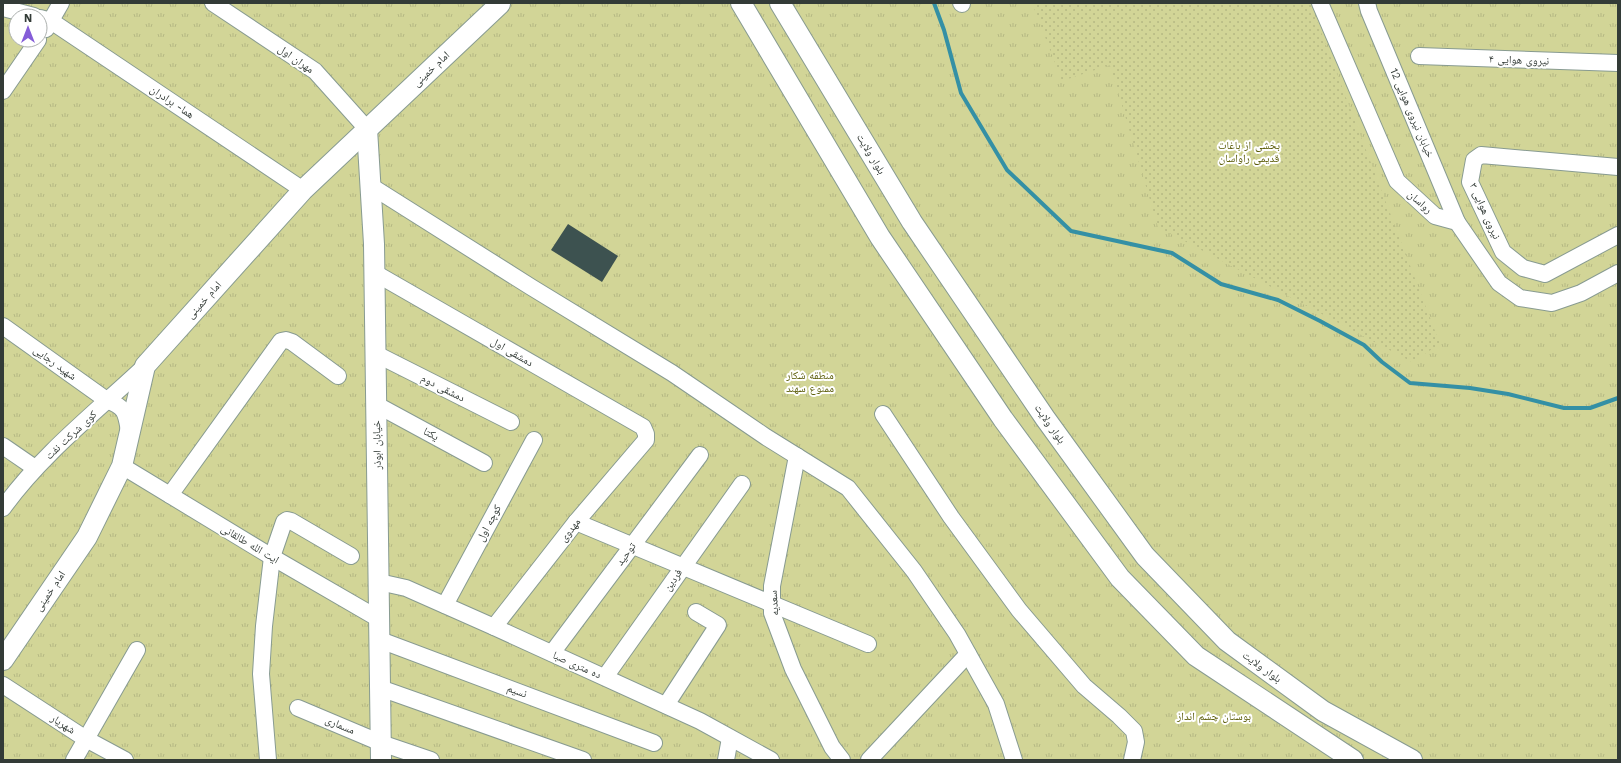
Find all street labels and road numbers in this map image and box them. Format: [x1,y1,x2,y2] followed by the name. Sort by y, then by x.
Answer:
[276,42,316,76] street label: مهران اول
[410,49,452,89] street label: امام خمینی
[1489,52,1549,68] street label: نیروی هوایی ۴
[1387,66,1437,160] street label: خیابان نیروی هوایی 12
[148,83,197,122] street label: هما- برادران
[854,131,888,177] street label: بلوار ولایت
[1467,181,1503,241] street label: نیروی هوایی ۳
[1405,188,1435,216] street label: رواسان
[184,279,224,321] street label: امام خمینی
[489,335,536,370] street label: دمشقی اول
[31,343,79,383] street label: شهید رجایی
[419,371,468,405] street label: دمشقی دوم
[1032,402,1068,446] street label: بلوار ولایت
[43,408,100,462] street label: کوی شرکت نفت
[370,420,384,471] street label: خیابان ابوذر
[421,425,441,444] street label: یکتا
[474,502,504,544] street label: کوچه اول
[557,516,583,544] street label: مهدوی
[219,522,281,566] street label: ایت الله طالقانی
[613,539,639,568] street label: توحید
[661,566,685,593] street label: فردین
[32,568,68,614] street label: امام خمینی
[767,590,781,616] street label: سعدیه
[1240,648,1284,686] street label: بلوار ولایت
[551,649,604,682] street label: ده متری صبا
[505,681,529,701] street label: نسیم
[47,711,78,737] street label: شهریار
[323,713,357,737] street label: مسماری

